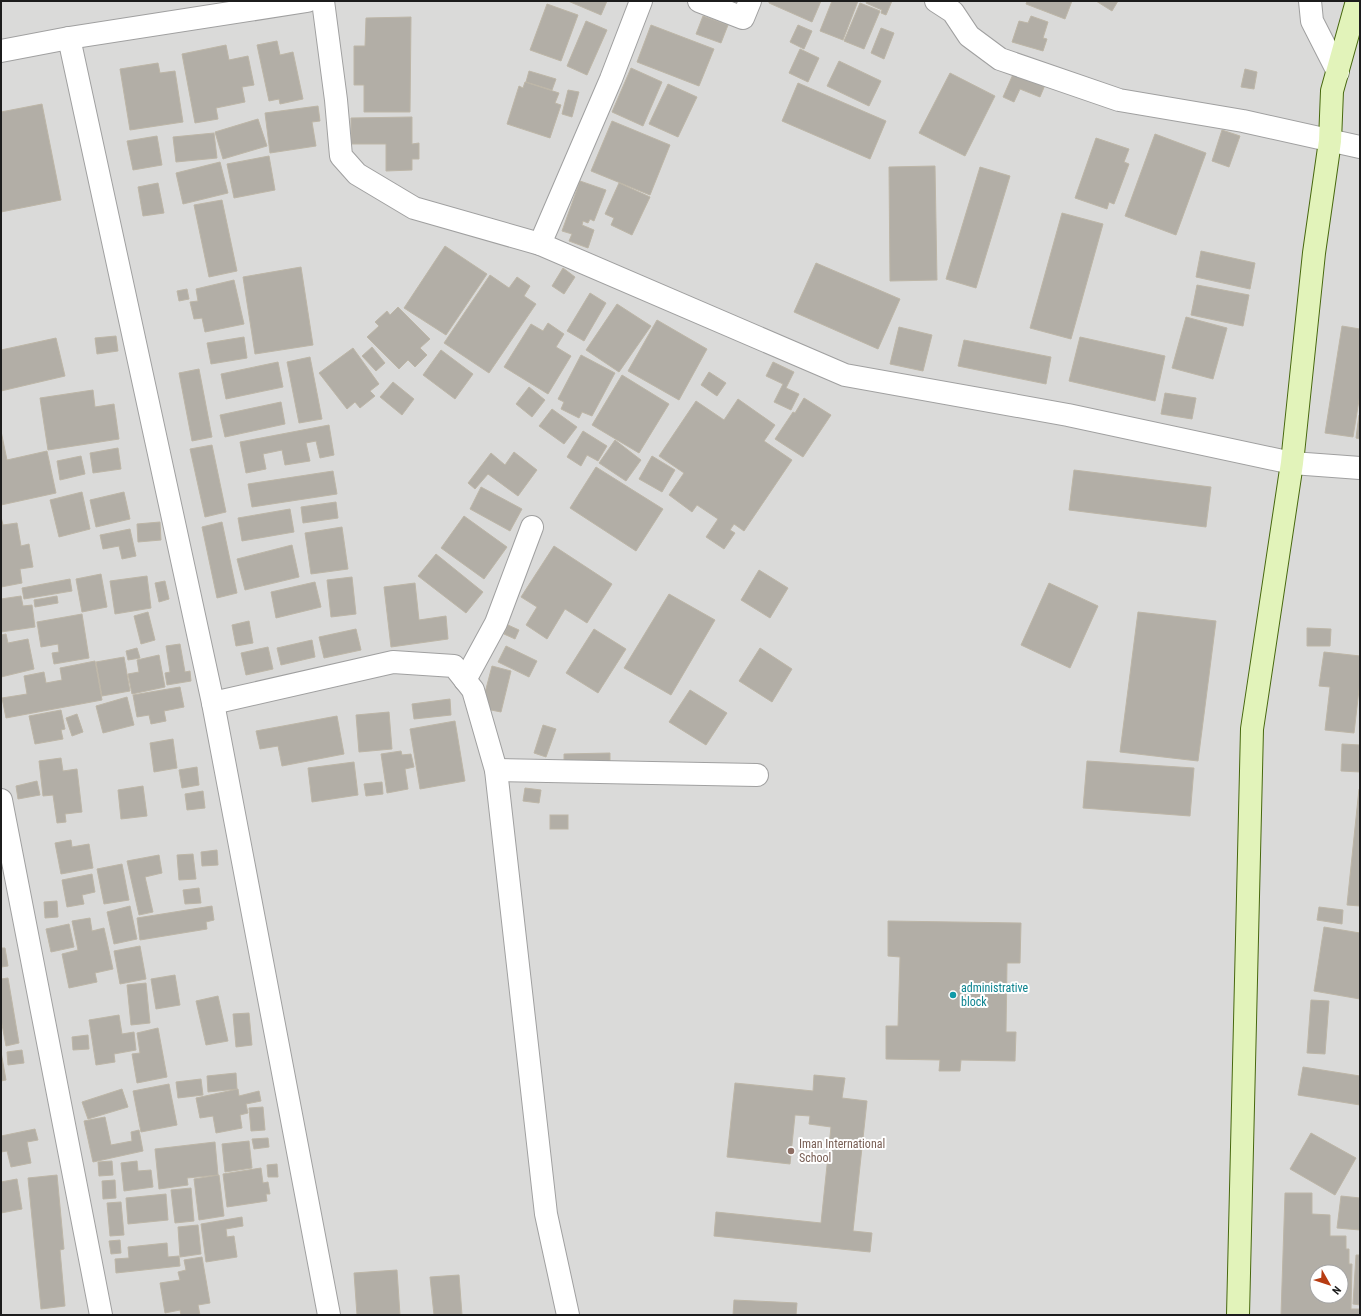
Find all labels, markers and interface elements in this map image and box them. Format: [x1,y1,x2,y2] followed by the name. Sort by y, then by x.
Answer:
[961,981,1029,1009] place label: administrative block
[948,990,958,1000] marker: administrative block
[799,1137,885,1165] place label: Iman International School
[786,1146,796,1156] marker: Iman International School
[1309,1264,1349,1304] north arrow
[1329,1283,1344,1297] text: N

